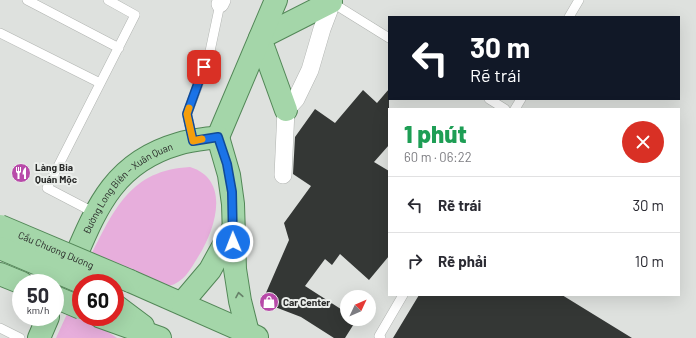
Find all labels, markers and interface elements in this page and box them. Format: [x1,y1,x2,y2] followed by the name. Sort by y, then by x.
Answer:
[470,30,530,64] text: 30 m
[404,32,456,84] icon: left
[187,50,221,84] pin
[193,56,215,78] icon: arrive
[470,64,521,86] text: Rẽ trái
[404,119,467,148] text: 1 phút
[622,121,664,163] button: close
[80,140,174,236] street label: Đường Long Biên – Xuân Quan
[404,149,472,165] text: 60 m · 06:22
[35,161,78,185] place label: Làng Bia Quán Mộc
[10,162,32,184] restaurant icon: Làng Bia Quán Mộc
[404,194,426,216] icon: left
[438,196,481,214] text: Rẽ trái
[632,196,664,214] text: 30 m
[212,221,254,263] position arrow
[17,228,96,271] street label: Cầu Chương Dương
[404,250,426,272] icon: right
[438,252,487,270] text: Rẽ phải
[635,252,664,270] text: 10 m
[72,274,124,326] speed limit sign: 60
[27,283,49,307] text: 50
[340,290,376,326] north arrow
[340,290,376,326] map controls
[235,291,244,298] one-way arrow
[258,291,280,313] shop icon: Car Center
[283,296,330,308] place label: Car Center
[27,304,49,316] text: km/h

